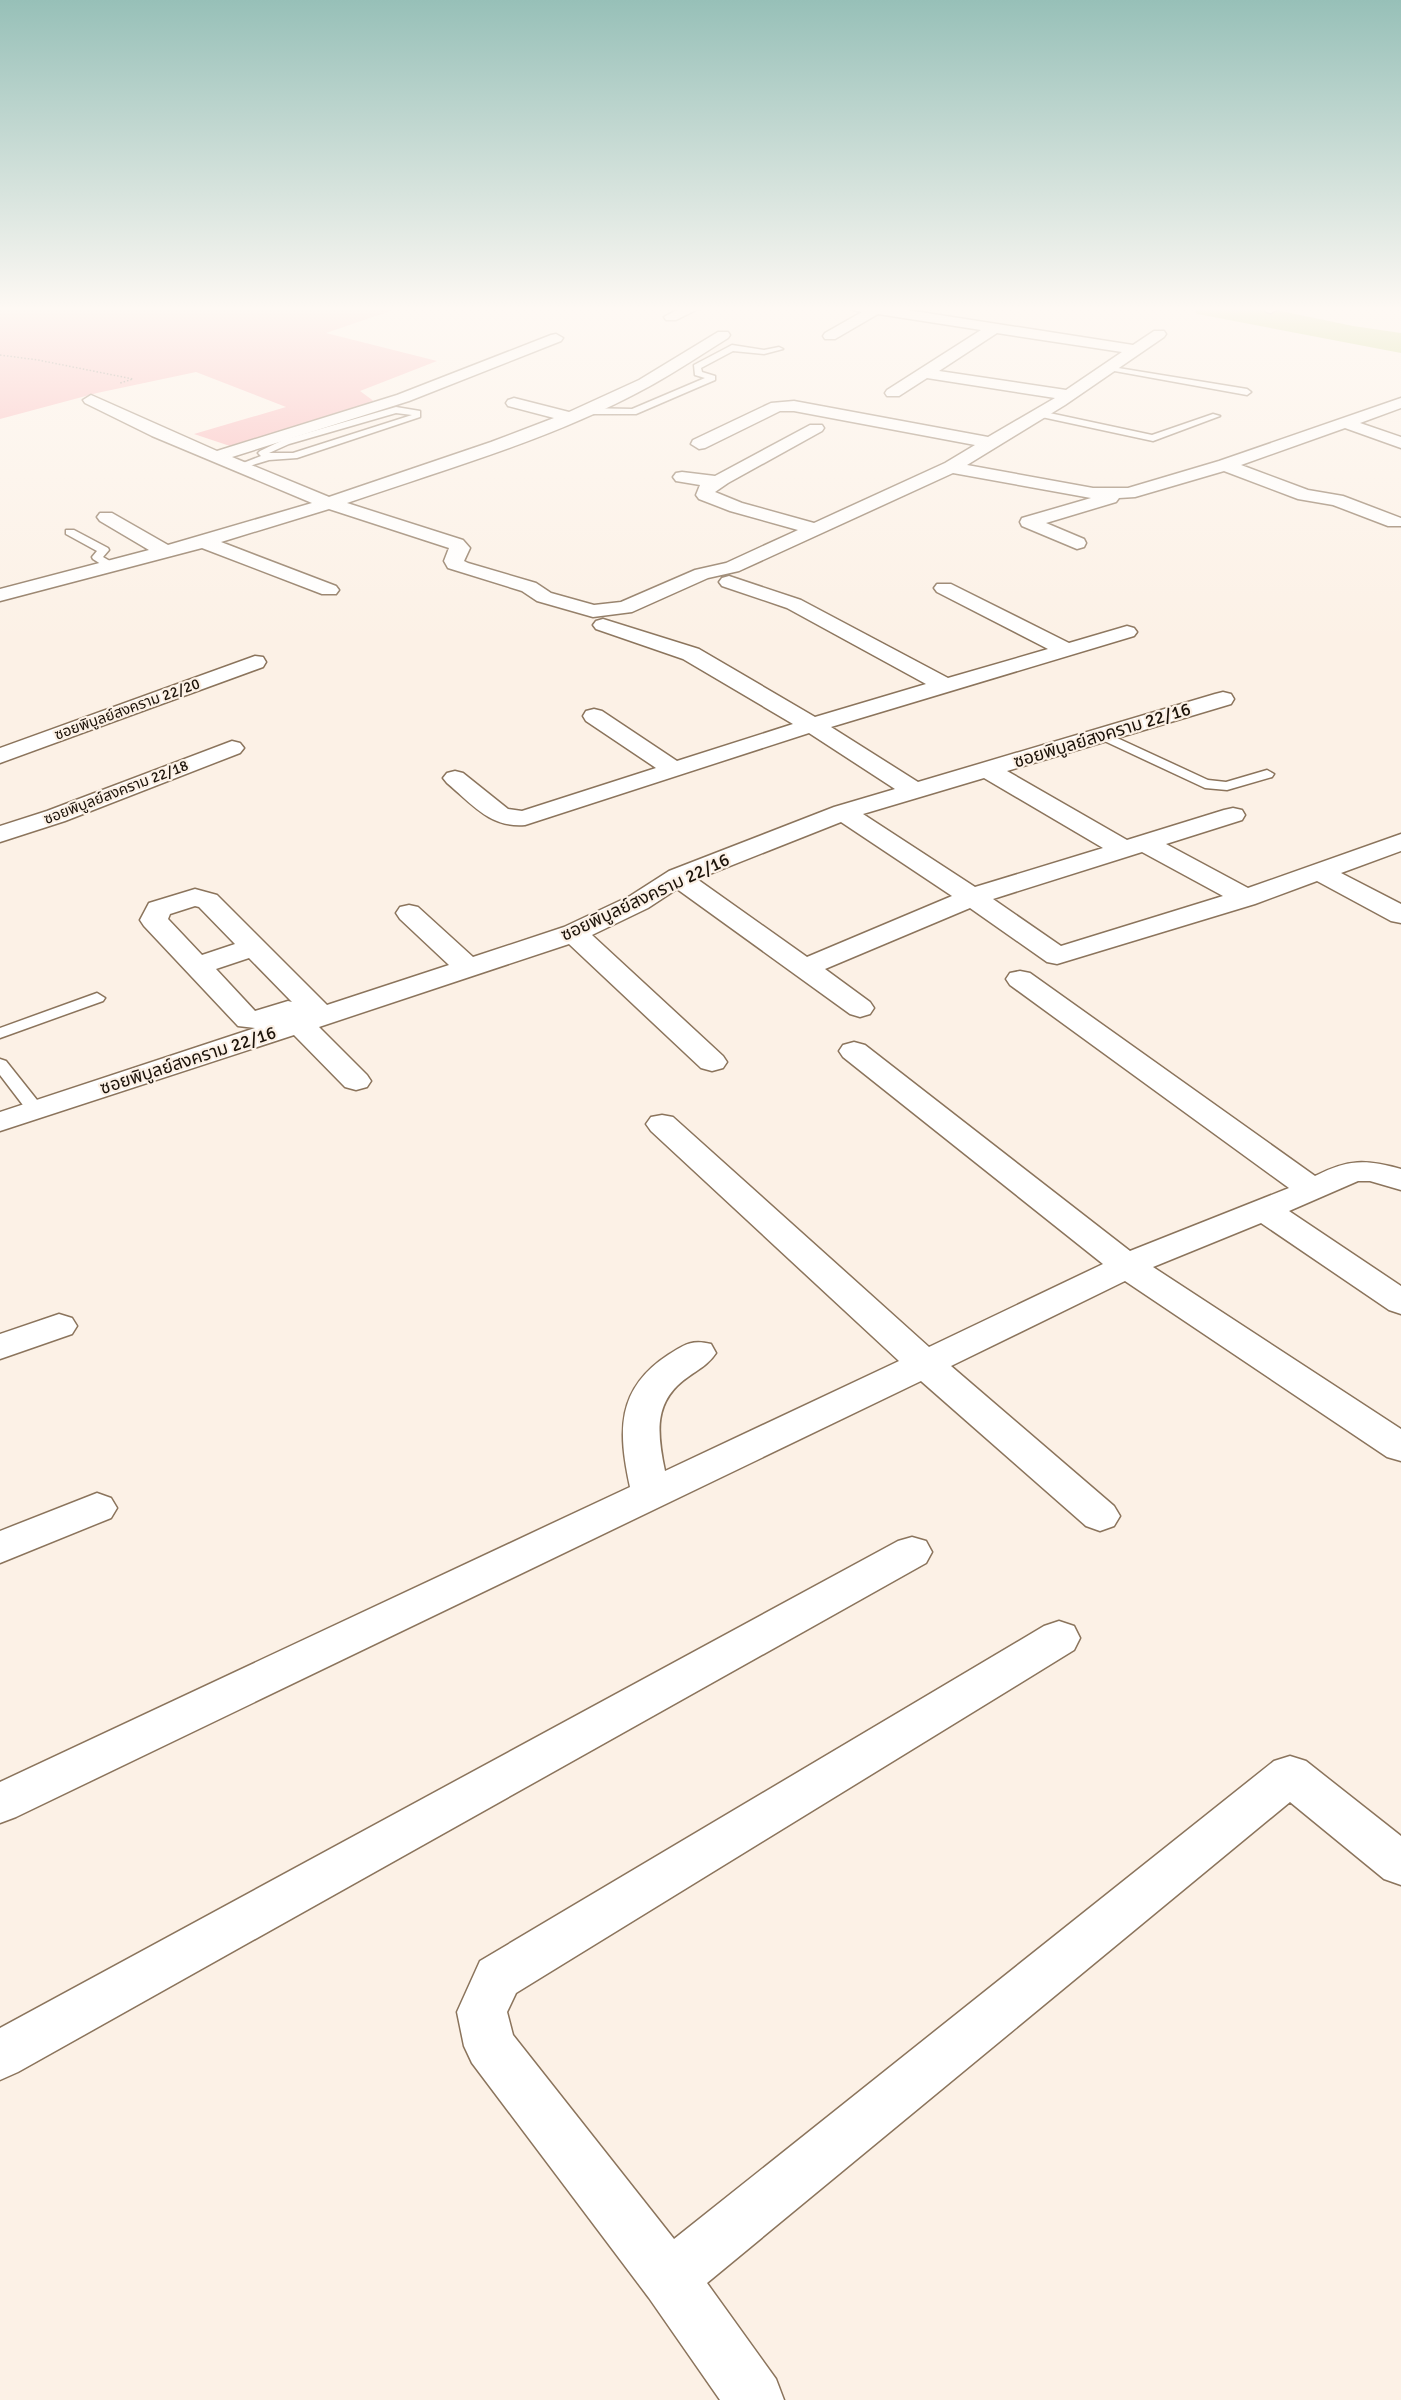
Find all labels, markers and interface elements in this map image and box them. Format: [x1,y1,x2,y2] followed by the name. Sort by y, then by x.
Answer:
[52,674,202,744] street label: ซอยพิบูลย์สงคราม 22/20
[1011,698,1193,773] street label: ซอยพิบูลย์สงคราม 22/16
[41,756,191,828] street label: ซอยพิบูลย์สงคราม 22/18
[557,848,733,947] street label: ซอยพิบูลย์สงคราม 22/16
[97,1021,279,1100] street label: ซอยพิบูลย์สงคราม 22/16

